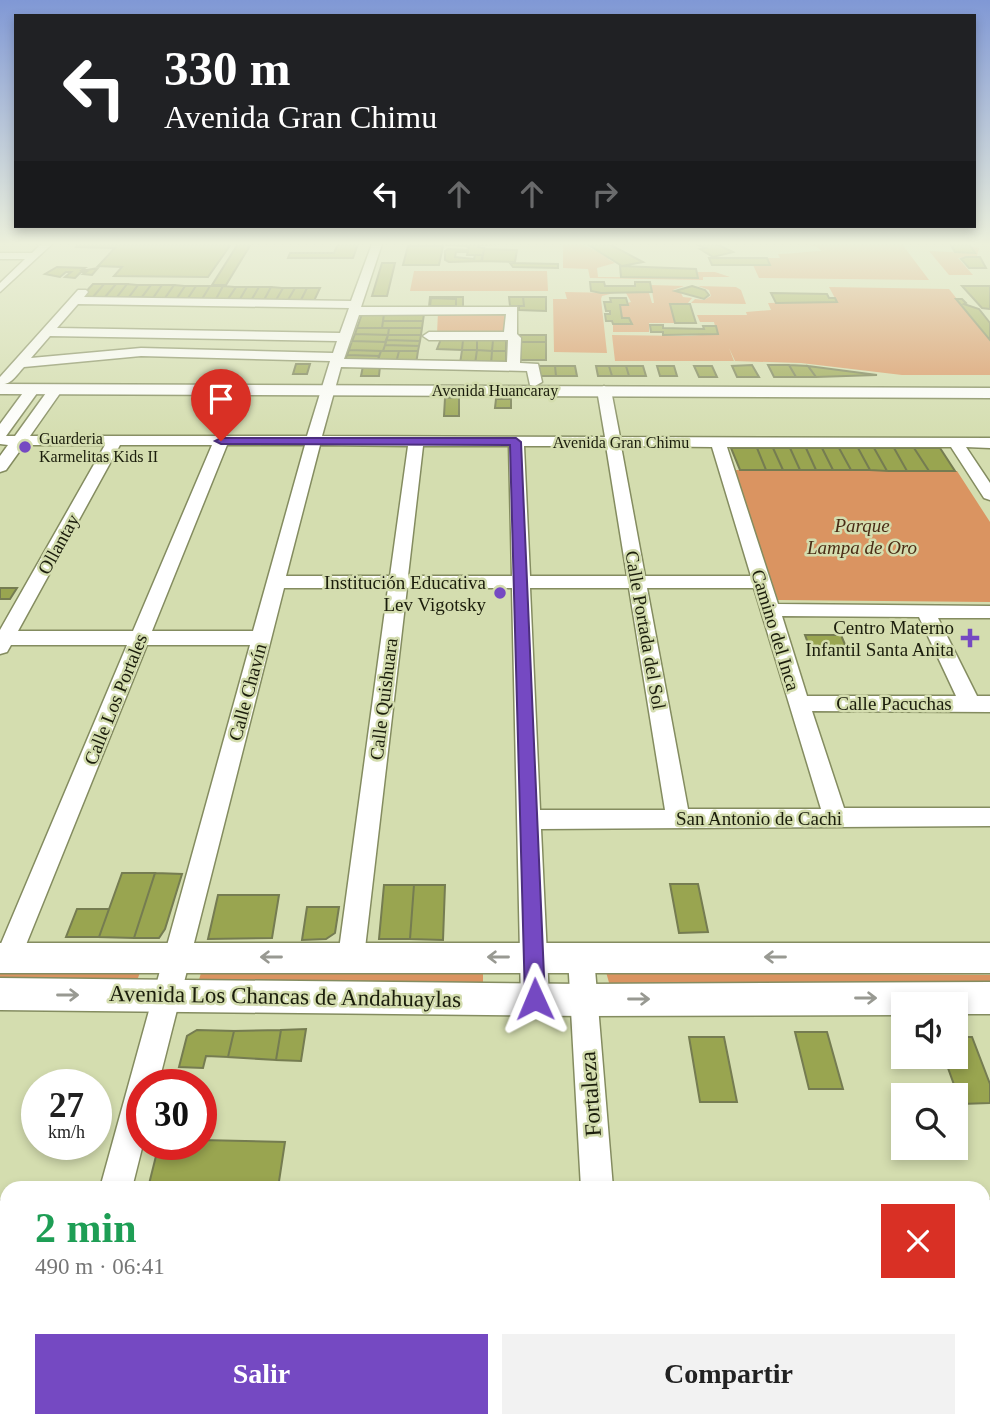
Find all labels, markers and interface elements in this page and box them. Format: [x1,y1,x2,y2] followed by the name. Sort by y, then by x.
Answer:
[164,41,291,96] text: 330 m
[49,42,140,133] icon: left
[164,99,437,135] text: Avenida Gran Chimu
[367,175,405,213] icon: left
[440,175,478,213] icon: ahead
[513,175,551,213] icon: ahead
[586,175,624,213] icon: right
[191,369,251,441] pin
[202,380,240,418] icon: arrive
[432,382,558,400] street label: Avenida Huancaray
[39,430,158,465] place label: Guarderia Karmelitas Kids II
[553,434,689,451] street label: Avenida Gran Chimu
[17,439,33,455] marker: Guarderia Karmelitas Kids II
[33,510,84,578] street label: Ollantay
[806,515,917,558] park label: Parque Lampa de Oro
[621,549,670,711] street label: Calle Portada del Sol
[747,567,804,694] street label: Camino del Inca
[324,572,487,615] place label: Institución Educativa Lev Vigotsky
[492,585,508,601] marker: Institución Educativa Lev Vigotsky
[805,617,955,660] place label: Centro Materno Infantil Santa Anita
[960,628,980,648] marker: Centro Materno Infantil Santa Anita
[80,631,151,768] street label: Calle Los Portales
[366,636,401,761] street label: Calle Quishuara
[224,641,271,743] street label: Calle Chavín
[836,693,952,714] street label: Calle Pacuchas
[676,808,842,829] street label: San Antonio de Cachi
[260,950,283,964] one-way arrow
[487,950,510,964] one-way arrow
[764,950,787,964] one-way arrow
[498,962,572,1036] position arrow
[109,981,461,1012] street label: Avenida Los Chancas de Andahuaylas
[56,988,79,1002] one-way arrow
[854,991,877,1005] one-way arrow
[627,992,650,1006] one-way arrow
[891,992,968,1160] map controls
[891,992,968,1069] button: sound
[575,1050,606,1138] street label: Fortaleza
[126,1069,217,1160] speed limit sign: 30
[891,1083,968,1160] button: search
[49,1086,84,1125] text: 27
[48,1122,85,1142] text: km/h
[881,1204,955,1278] button: close
[35,1205,137,1251] text: 2 min
[35,1254,165,1279] text: 490 m · 06:41
[35,1334,488,1414] button: Salir
[502,1334,955,1414] button: Compartir

